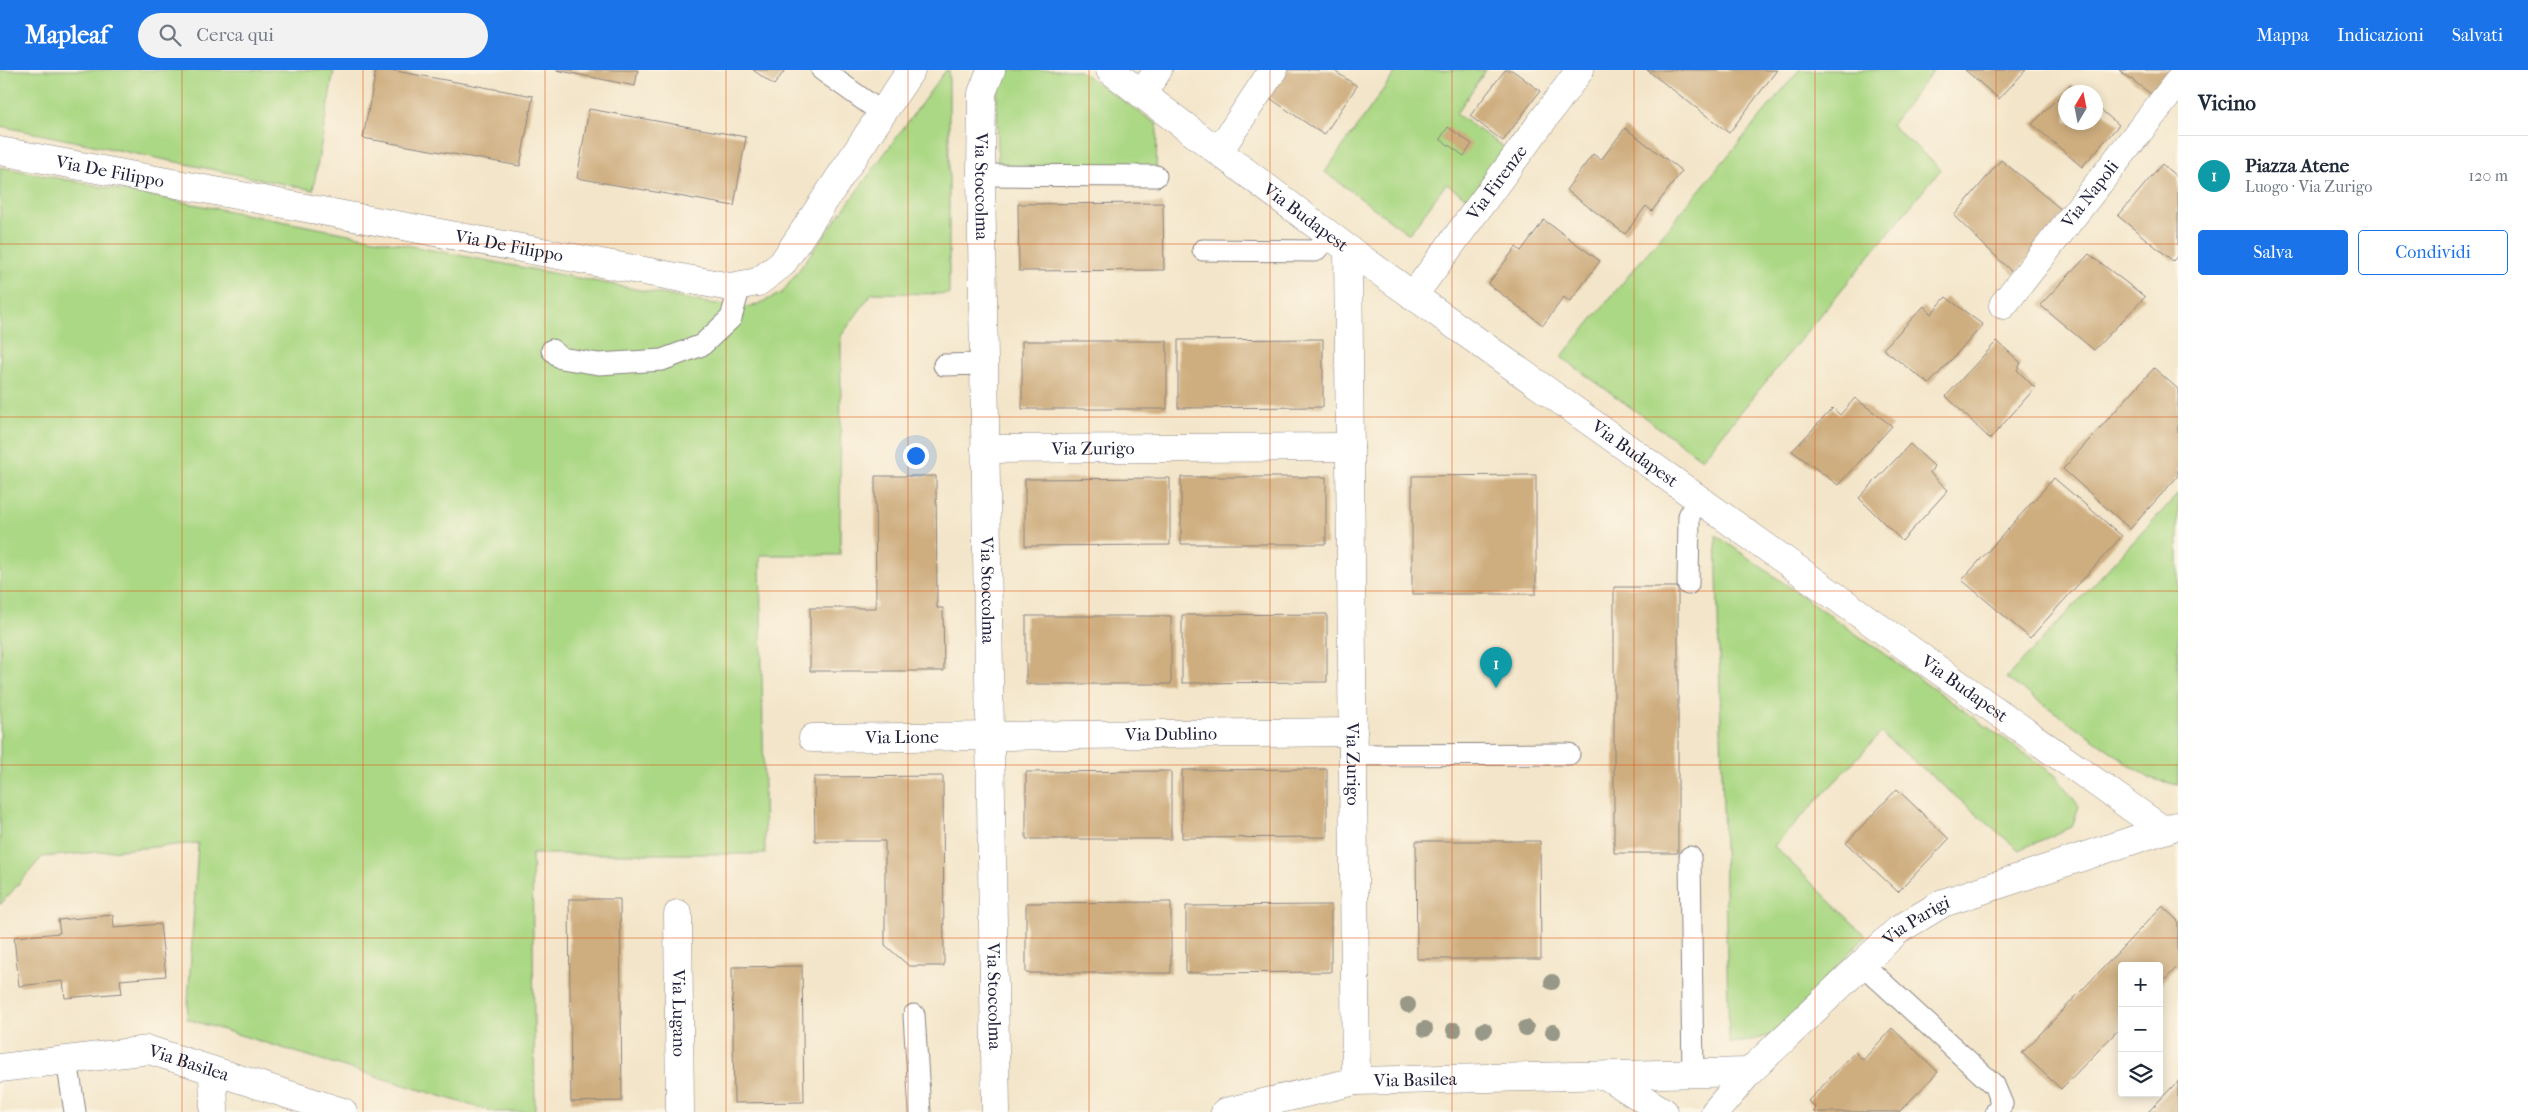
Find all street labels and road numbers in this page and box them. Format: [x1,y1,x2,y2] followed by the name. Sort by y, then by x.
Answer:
[970,132,992,241] street label: Via Stoccolma
[1462,141,1532,225] street label: Via Firenze
[53,151,166,192] street label: Via De Filippo
[2057,156,2124,233] street label: Via Napoli
[1258,178,1353,257] street label: Via Budapest
[452,226,565,267] street label: Via De Filippo
[1586,415,1682,492] street label: Via Budapest
[1050,438,1135,460] street label: Via Zurigo
[976,535,999,645] street label: Via Stoccolma
[1916,651,2012,727] street label: Via Budapest
[1342,721,1363,806] street label: Via Zurigo
[1124,724,1217,746] street label: Via Dublino
[864,727,939,748] street label: Via Lione
[1878,891,1953,951] street label: Via Parigi
[982,941,1005,1051] street label: Via Stoccolma
[668,968,689,1057] street label: Via Lugano
[145,1040,232,1086] street label: Via Basilea
[1372,1069,1458,1092] street label: Via Basilea

